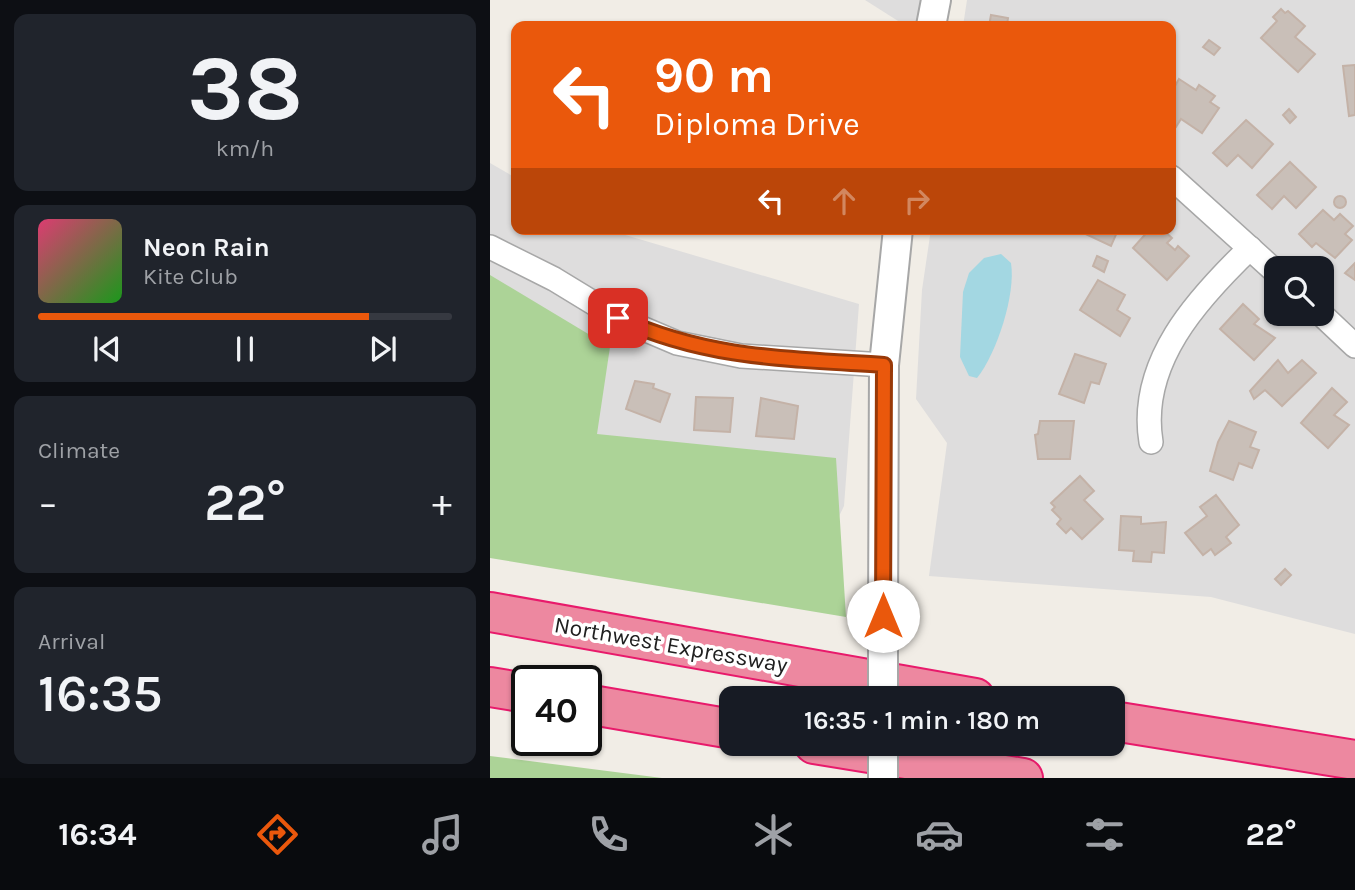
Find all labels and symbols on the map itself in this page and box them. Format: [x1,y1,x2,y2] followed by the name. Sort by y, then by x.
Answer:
[588,288,648,348] pin
[846,579,920,653] position arrow
[552,611,790,679] street label: Northwest Expressway
[511,665,602,756] speed limit sign: 40

